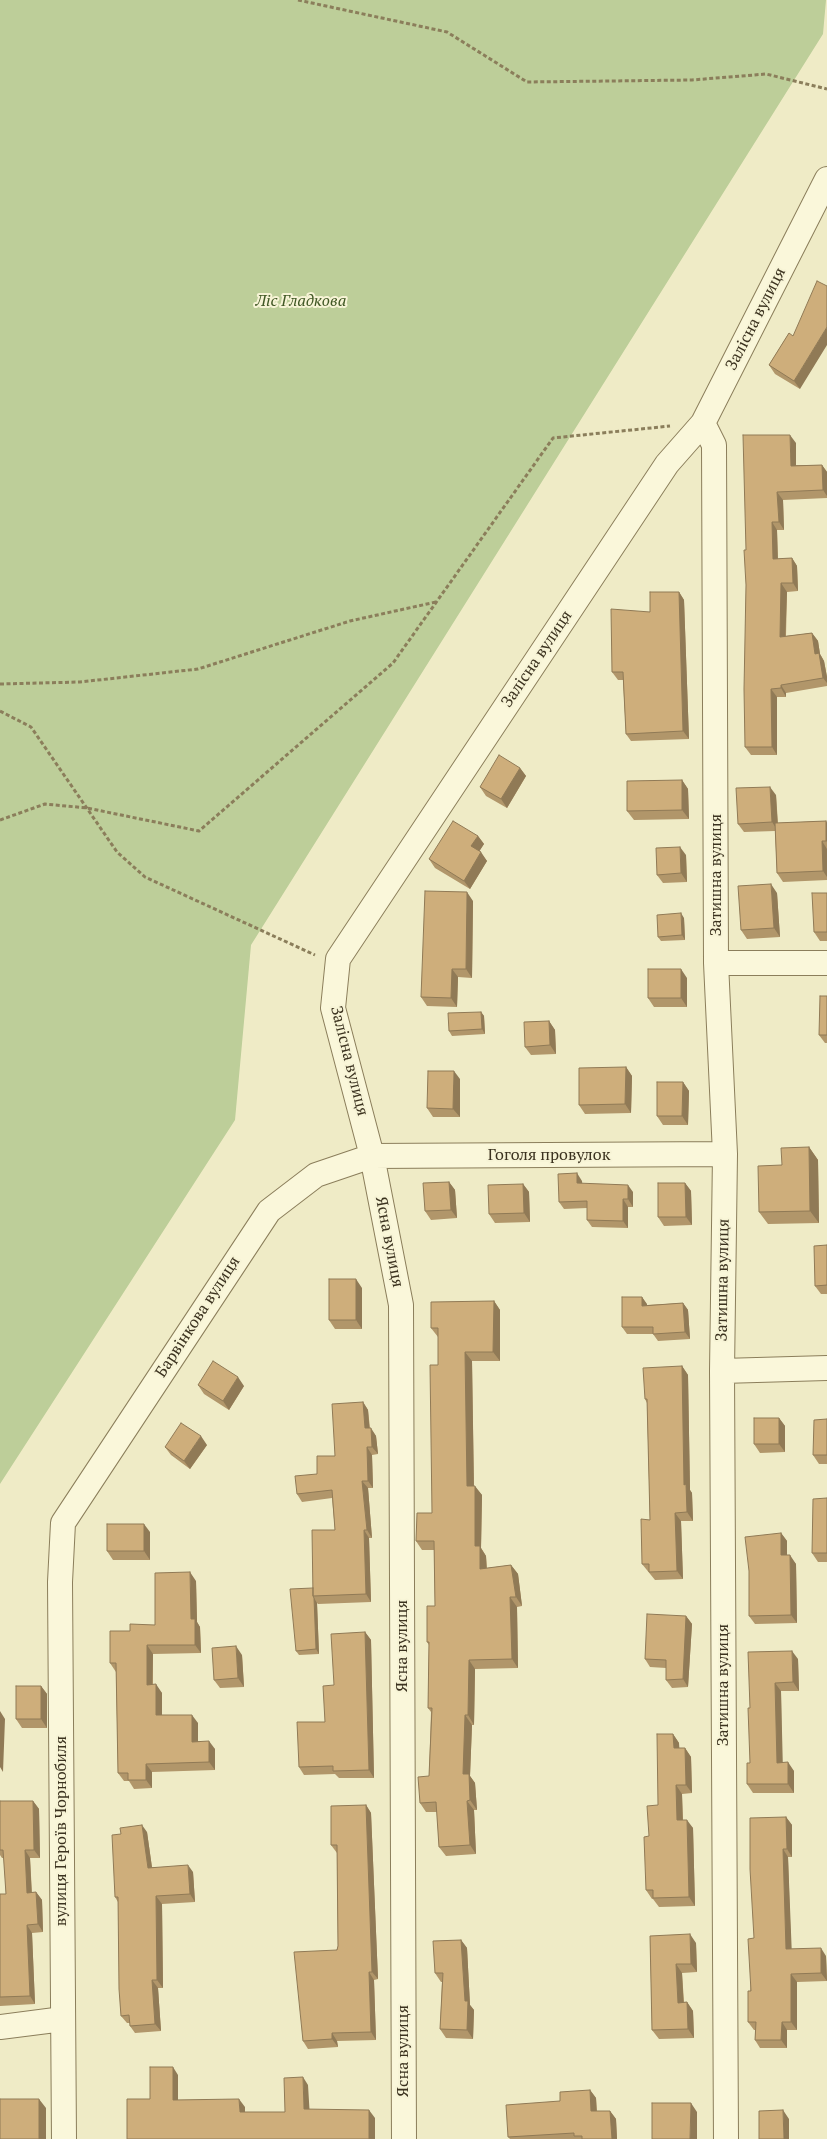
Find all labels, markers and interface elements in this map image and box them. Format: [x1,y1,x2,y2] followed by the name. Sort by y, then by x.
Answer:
[722,264,790,374] street label: Залісна вулиця
[256,291,346,311] park label: Ліс Гладкова
[498,607,576,711] street label: Залісна вулиця
[706,814,726,936] street label: Затишна вулиця
[326,1004,372,1118] street label: Залісна вулиця
[488,1145,610,1165] street label: Гоголя провулок
[371,1195,407,1289] street label: Ясна вулиця
[712,1218,734,1342] street label: Затишна вулиця
[152,1253,244,1381] street label: Барвінкова вулиця
[392,1600,412,1692] street label: Ясна вулиця
[713,1624,733,1746] street label: Затишна вулиця
[51,1736,71,1926] street label: вулиця Героїв Чорнобиля
[393,2005,413,2097] street label: Ясна вулиця

